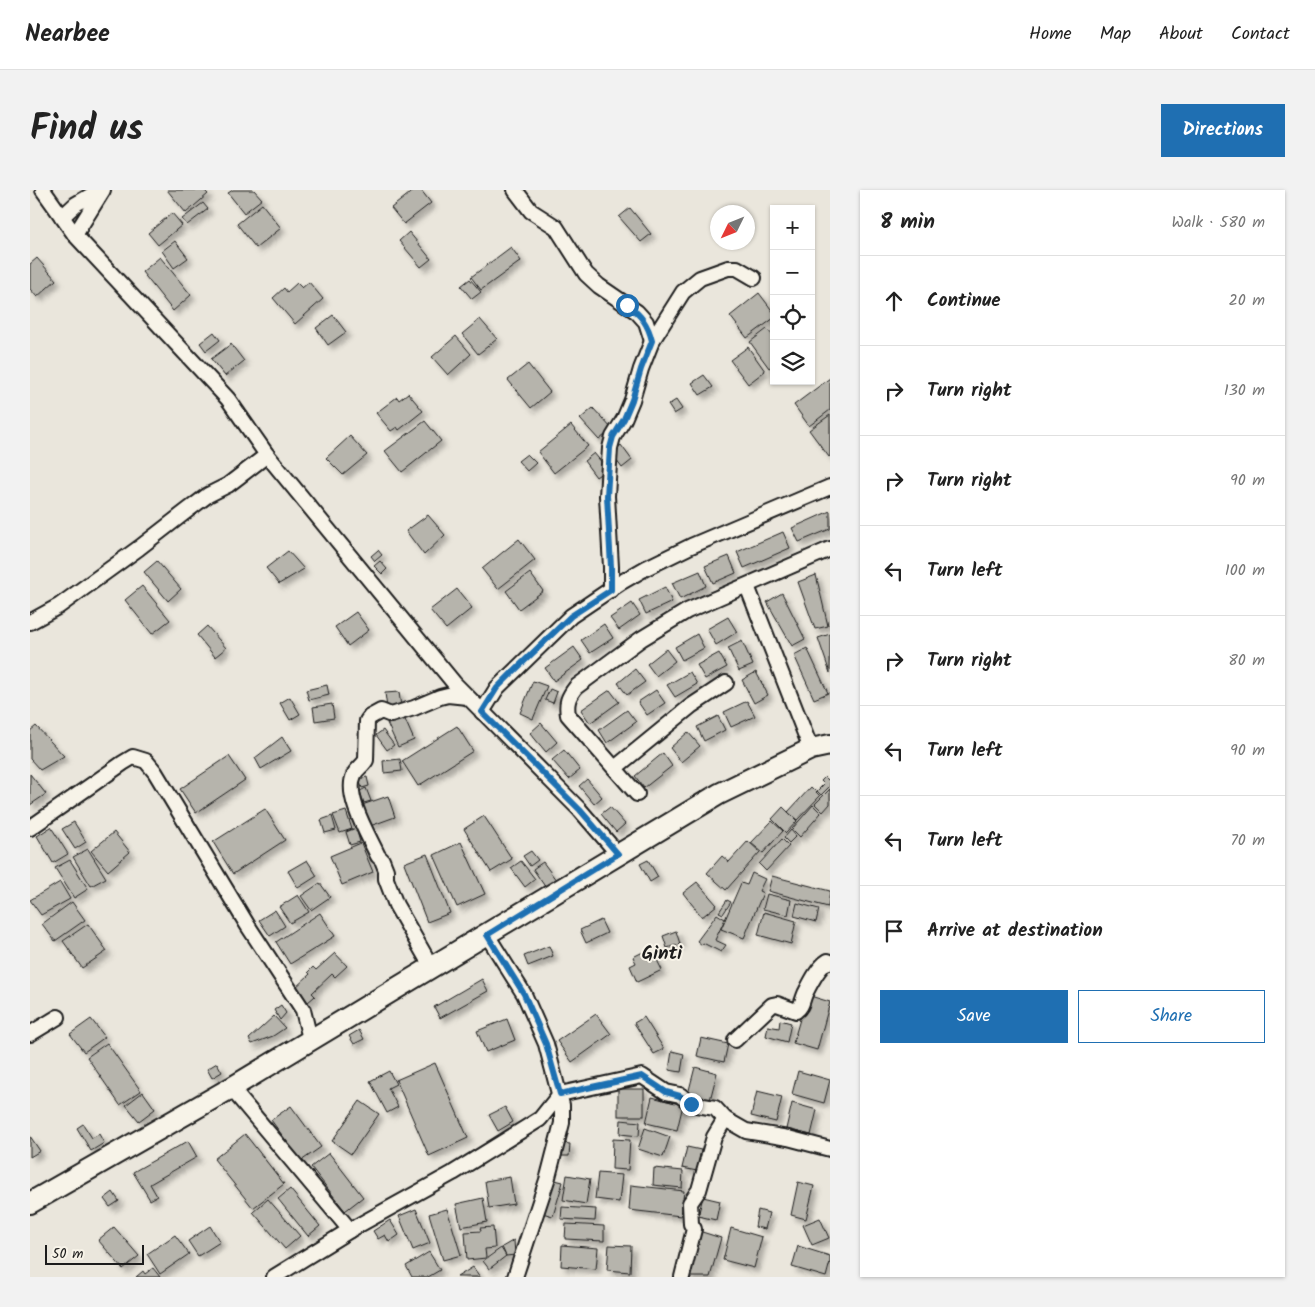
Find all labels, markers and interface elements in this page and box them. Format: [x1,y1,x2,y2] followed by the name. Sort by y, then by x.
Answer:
[25,15,110,54] text: Nearbee
[1029,20,1072,49] text: Home
[1100,20,1131,49] text: Map
[1159,20,1203,49] text: About
[1231,20,1290,49] text: Contact
[30,102,143,158] text: Find us
[1161,104,1285,157] button: Directions
[710,205,755,250] north arrow
[770,205,815,385] map controls
[770,205,815,250] button: +
[880,206,935,239] text: 8 min
[1172,210,1265,235] text: Walk · 580 m
[770,250,815,295] button: −
[927,286,1000,316] text: Continue
[880,287,908,315] icon: ahead
[1229,288,1265,313] text: 20 m
[616,294,639,317] route start
[770,295,815,340] button: locate
[770,340,815,385] button: layers
[927,376,1012,406] text: Turn right
[880,377,908,405] icon: right
[1224,378,1265,403] text: 130 m
[927,466,1012,496] text: Turn right
[880,467,908,495] icon: right
[1230,468,1265,493] text: 90 m
[927,556,1002,586] text: Turn left
[880,557,908,585] icon: left
[1225,558,1265,583] text: 100 m
[927,646,1012,676] text: Turn right
[880,647,908,675] icon: right
[1228,648,1265,673] text: 80 m
[927,736,1002,766] text: Turn left
[880,737,908,765] icon: left
[1230,738,1265,763] text: 90 m
[927,826,1002,856] text: Turn left
[880,827,908,855] icon: left
[1230,828,1265,853] text: 70 m
[927,916,1103,946] text: Arrive at destination
[880,917,908,945] icon: arrive
[642,939,683,969] district label: Ginti
[880,990,1068,1043] button: Save
[1078,990,1265,1043] button: Share
[680,1093,703,1116] route end
[45,1242,144,1265] scale bar
[52,1243,83,1265] text: 50 m

